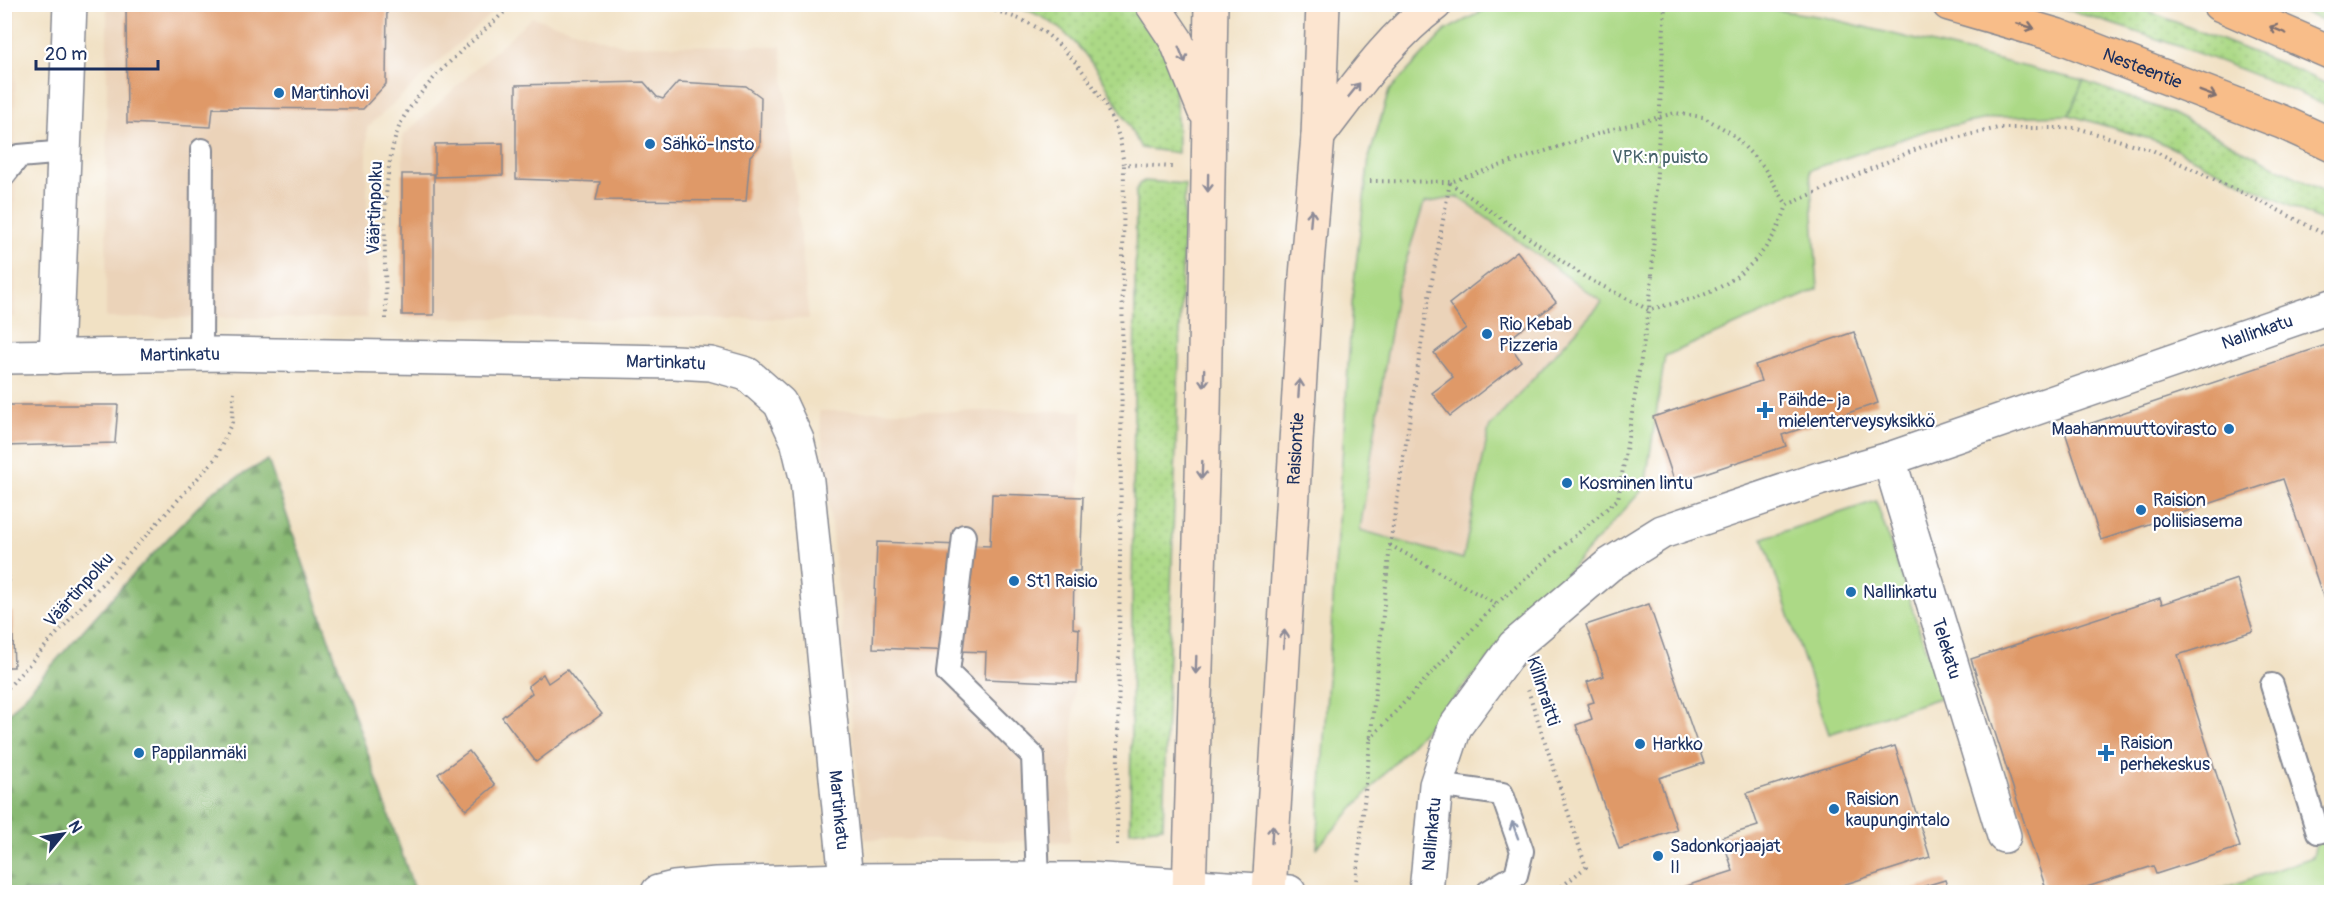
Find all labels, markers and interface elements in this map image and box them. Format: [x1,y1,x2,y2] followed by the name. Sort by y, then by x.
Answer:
[2016,21,2035,32] one-way arrow
[2269,23,2287,35] one-way arrow
[36,33,158,71] scale bar
[45,43,87,66] text: 20 m
[2099,43,2185,94] street label: Nesteentie
[1177,45,1188,63] one-way arrow
[291,82,369,105] place label: Martinhovi
[1348,82,1361,98] one-way arrow
[272,86,286,100] marker: Martinhovi
[2199,89,2217,100] one-way arrow
[662,133,755,156] place label: Sähkö-Insto
[643,137,657,151] marker: Sähkö-Insto
[1612,146,1708,169] park label: VPK:n puisto
[362,161,388,255] street label: Väärtinpolku
[1203,172,1214,192] one-way arrow
[1306,208,1317,228] one-way arrow
[2218,309,2296,355] street label: Nallinkatu
[1499,313,1572,357] place label: Rio Kebab Pizzeria
[1480,327,1494,341] marker: Rio Kebab Pizzeria
[140,342,220,367] street label: Martinkatu
[626,350,706,375] street label: Martinkatu
[1199,367,1210,387] one-way arrow
[1293,378,1304,398] one-way arrow
[1778,389,1936,433] place label: Päihde- ja mielenterveysyksikkö
[1756,401,1774,419] marker: Päihde- ja mielenterveysyksikkö
[1282,412,1309,486] street label: Raisiontie
[2052,418,2217,441] place label: Maahanmuuttovirasto
[2222,422,2236,436] marker: Maahanmuuttovirasto
[1196,460,1208,480] one-way arrow
[1579,472,1693,495] place label: Kosminen lintu
[1560,476,1574,490] marker: Kosminen lintu
[2153,489,2243,533] place label: Raision poliisiasema
[2134,503,2148,517] marker: Raision poliisiasema
[39,547,119,633] street label: Väärtinpolku
[1026,570,1098,593] place label: St1 Raisio
[1007,574,1021,588] marker: St1 Raisio
[1863,581,1937,604] place label: Nallinkatu
[1844,585,1858,599] marker: Nallinkatu
[1927,615,1967,682] street label: Telekatu
[1278,630,1289,650] one-way arrow
[1521,653,1565,729] street label: Killinraitti
[1191,655,1202,675] one-way arrow
[2120,732,2210,776] place label: Raision perhekeskus
[1652,733,1703,756] place label: Harkko
[1633,737,1647,751] marker: Harkko
[151,742,246,765] place label: Pappilanmäki
[2097,744,2115,762] marker: Raision perhekeskus
[132,746,146,760] marker: Pappilanmäki
[824,769,855,851] street label: Martinkatu
[1846,788,1950,832] place label: Raision kaupungintalo
[1417,796,1446,872] street label: Nallinkatu
[1827,802,1841,816] marker: Raision kaupungintalo
[33,804,93,864] north arrow
[64,817,87,837] text: N
[1508,821,1519,840] one-way arrow
[1267,825,1278,845] one-way arrow
[1670,835,1781,879] place label: Sadonkorjaajat II
[1651,849,1665,863] marker: Sadonkorjaajat II

